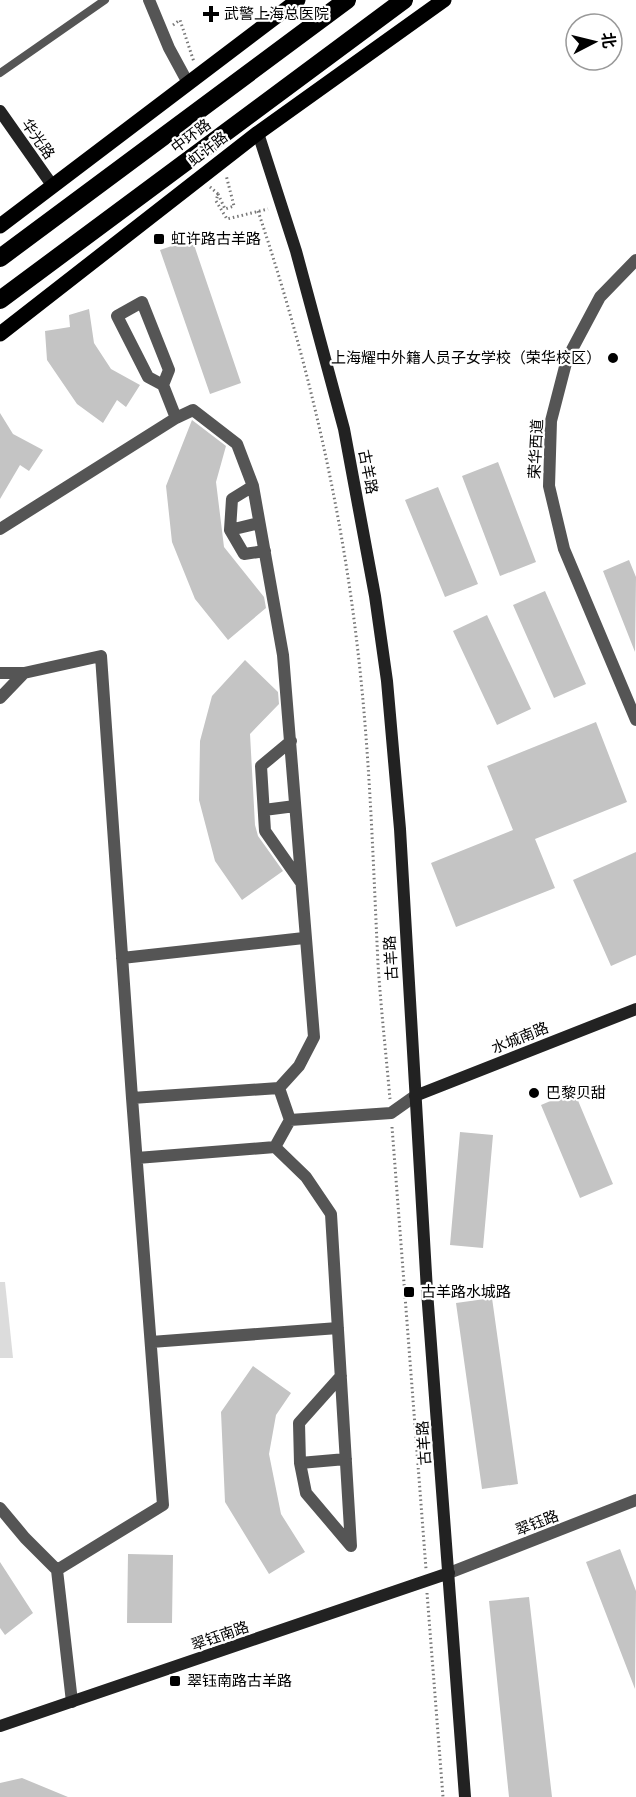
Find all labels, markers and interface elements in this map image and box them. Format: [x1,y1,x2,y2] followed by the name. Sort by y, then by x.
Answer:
[224,2,329,25] place label: 武警上海总医院
[202,5,220,23] marker: 武警上海总医院
[564,12,624,72] north arrow
[596,31,622,50] text: 北
[166,113,216,158] street label: 中环路
[16,114,61,164] street label: 华光路
[183,126,233,172] street label: 虹许路
[171,227,261,250] place label: 虹许路古羊路
[152,232,166,246] marker: 虹许路古羊路
[331,346,601,369] place label: 上海耀中外籍人员子女学校（荣华校区）
[606,351,620,365] marker: 上海耀中外籍人员子女学校（荣华校区）
[522,418,549,480] street label: 荣华西道
[353,448,384,496] street label: 古羊路
[378,935,403,981] street label: 古羊路
[488,1016,552,1059] street label: 水城南路
[546,1081,606,1104] place label: 巴黎贝甜
[527,1086,541,1100] marker: 巴黎贝甜
[421,1280,511,1303] place label: 古羊路水城路
[402,1285,416,1299] marker: 古羊路水城路
[410,1420,437,1466] street label: 古羊路
[512,1504,562,1541] street label: 翠钰路
[188,1615,252,1656] street label: 翠钰南路
[187,1669,292,1692] place label: 翠钰南路古羊路
[168,1674,182,1688] marker: 翠钰南路古羊路

